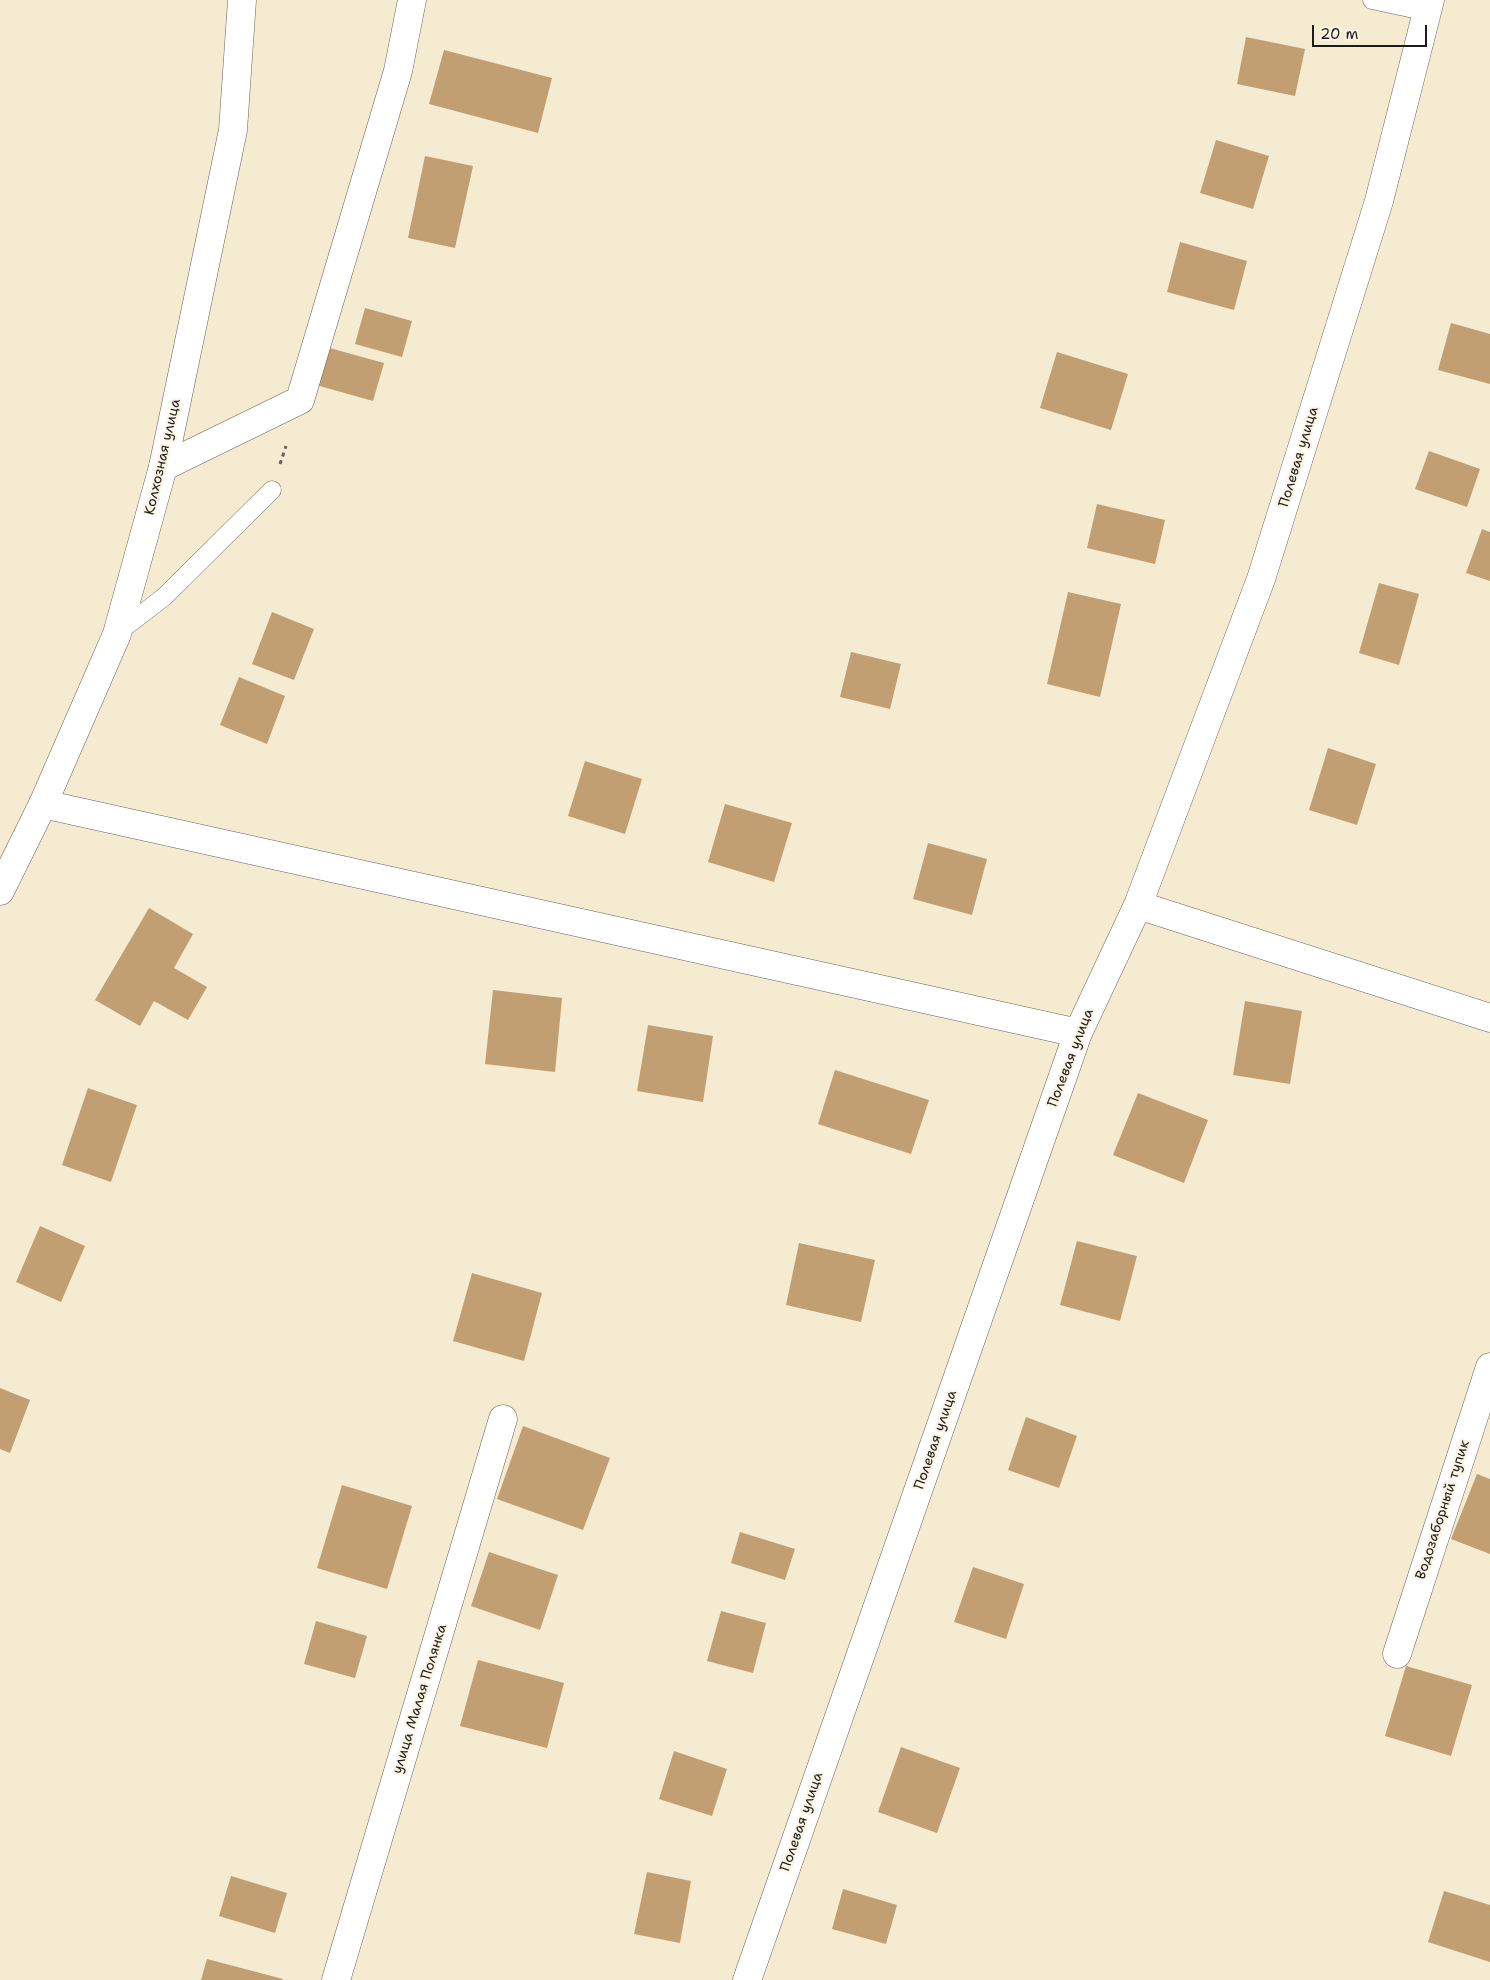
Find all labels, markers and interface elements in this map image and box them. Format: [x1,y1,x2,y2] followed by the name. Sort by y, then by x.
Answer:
[1315,15,1430,47] scale bar
[1320,24,1359,44] text: 20 m
[141,397,185,517] street label: Колхозная улица
[1276,405,1322,509] street label: Полевая улица
[1045,1006,1097,1110] street label: Полевая улица
[911,1388,961,1492] street label: Полевая улица
[1413,1438,1473,1582] street label: Водозаборный тупик
[389,1622,451,1776] street label: улица Малая Полянка
[777,1770,827,1874] street label: Полевая улица

